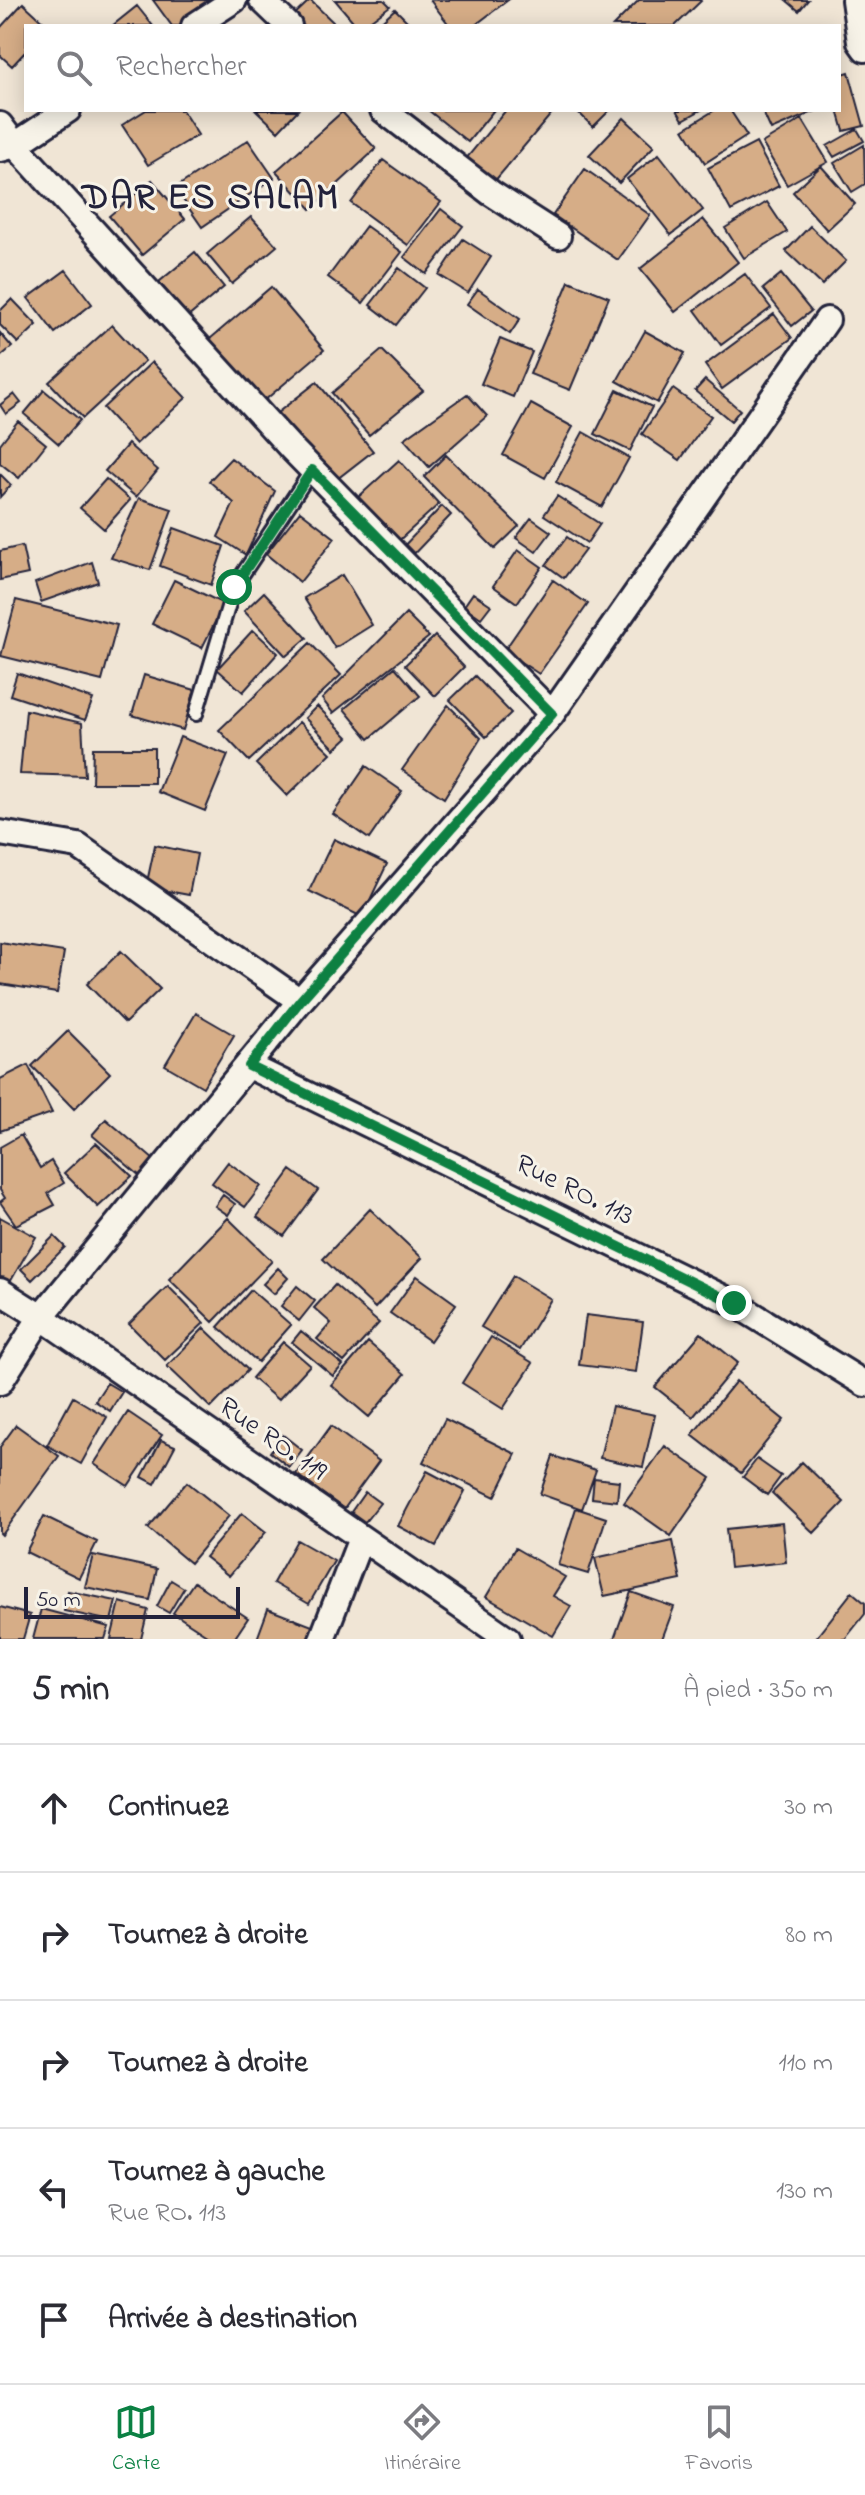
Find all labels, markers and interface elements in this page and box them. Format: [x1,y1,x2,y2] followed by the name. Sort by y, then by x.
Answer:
[24,24,841,112] search box
[52,46,96,90] icon: search
[116,46,247,90] text: Rechercher
[80,173,340,226] district label: DAR ES SALAM
[216,569,252,605] route start
[508,1145,640,1237] street label: Rue RO. 113
[716,1285,752,1321] route end
[209,1388,335,1493] street label: Rue RO. 119
[24,1583,240,1619] scale bar
[36,1585,81,1617] text: 50 m
[32,1666,109,1716] text: 5 min
[683,1672,833,1710] text: À pied · 350 m
[32,1786,76,1830] icon: ahead
[108,1786,228,1830] text: Continuez
[784,1789,833,1827] text: 30 m
[32,1914,76,1958] icon: right
[108,1914,308,1958] text: Tournez à droite
[785,1917,833,1955] text: 80 m
[32,2042,76,2086] icon: right
[108,2042,308,2086] text: Tournez à droite
[779,2045,833,2083] text: 110 m
[108,2151,325,2195] text: Tournez à gauche
[32,2170,76,2214] icon: left
[776,2173,833,2211] text: 130 m
[108,2195,226,2233] text: Rue RO. 113
[32,2298,76,2342] icon: arrive
[108,2298,357,2342] text: Arrivée à destination
[112,2400,160,2480] tab: Carte
[384,2400,461,2480] tab: Itinéraire
[685,2400,753,2480] tab: Favoris

